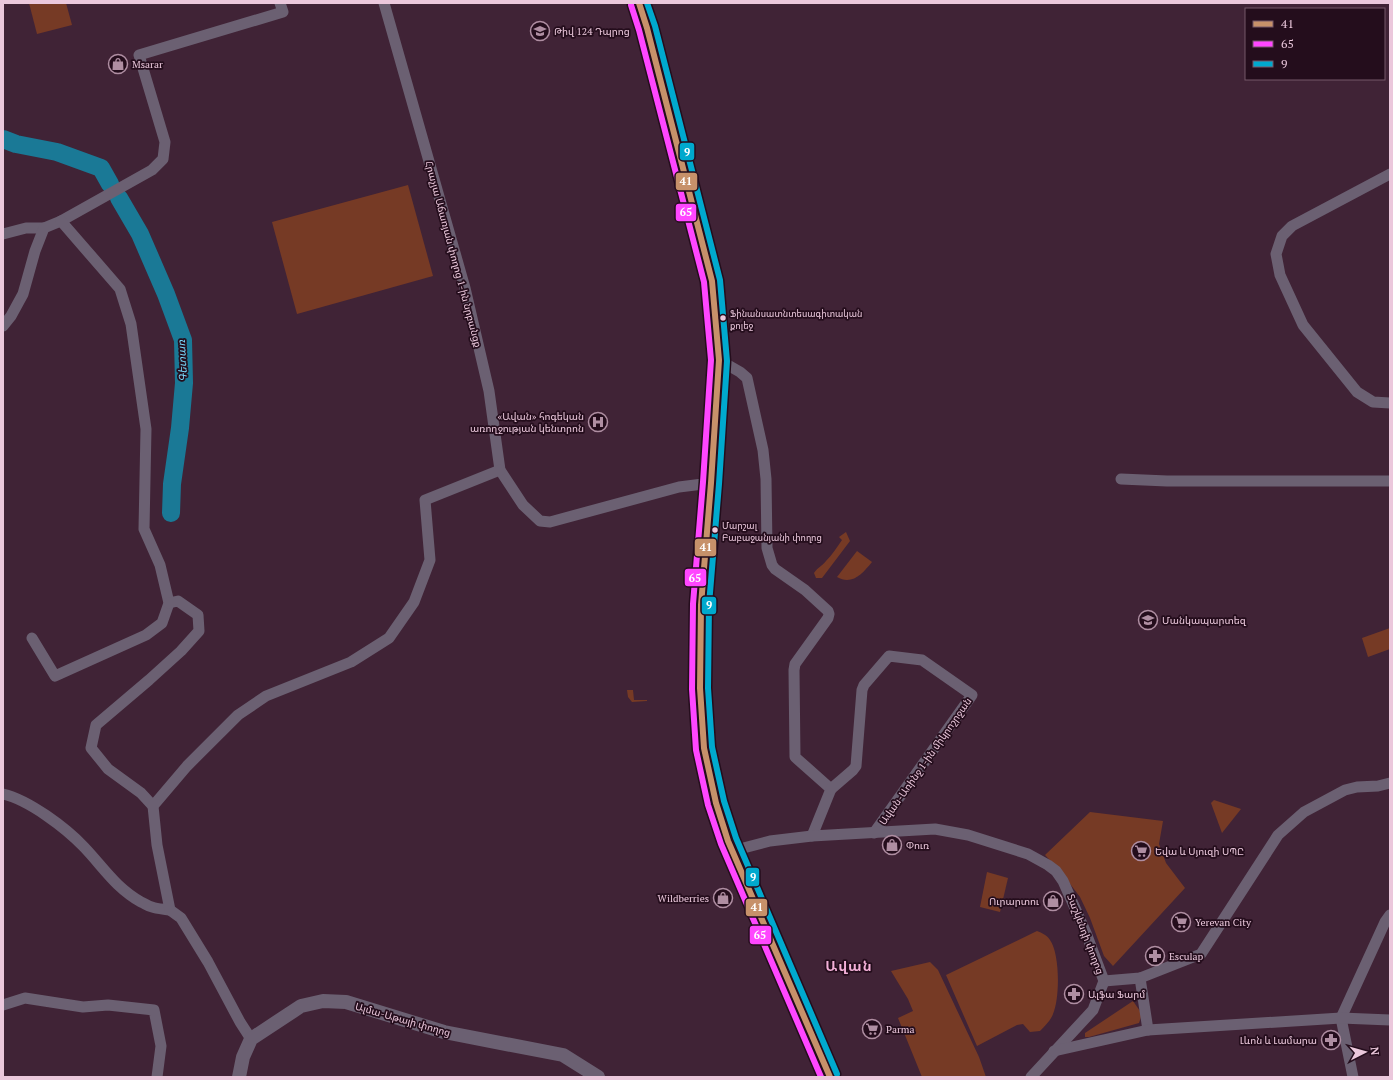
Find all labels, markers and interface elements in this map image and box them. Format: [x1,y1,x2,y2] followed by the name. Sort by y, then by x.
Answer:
[1245,8,1385,80] legend
[1281,16,1294,31] text: 41
[529,20,551,42] school or university icon: Թիվ 124 Դպրոց
[554,25,630,38] place label: Թիվ 124 Դպրոց
[1281,36,1294,51] text: 65
[107,53,129,75] shop icon: Msarar
[1281,56,1287,71] text: 9
[132,58,163,71] place label: Msarar
[679,142,695,161] line badge: 9
[684,145,690,159] text: 9
[422,159,485,349] street label: Հրաչյա Աճառյան փողոց 1-ին նրբանցք
[675,172,698,191] line badge: 41
[680,174,692,188] text: 41
[675,203,697,222] line badge: 65
[680,205,692,219] text: 65
[730,308,862,332] place label: Ֆինանսատնտեսագիտական քոլեջ
[718,313,728,323] marker: Ֆինանսատնտեսագիտական քոլեջ
[174,339,190,382] water label: Գետառ
[470,410,584,435] place label: «Ավան» հոգեկան առողջության կենտրոն
[587,411,609,433] hospital icon: «Ավան» հոգեկան առողջության կենտրոն
[722,520,822,544] place label: Մարշալ Բաբաջանյանի փողոց
[710,525,720,535] marker: Մարշալ Բաբաջանյանի փողոց
[694,538,717,557] line badge: 41
[700,540,712,554] text: 41
[684,568,707,587] line badge: 65
[689,571,701,585] text: 65
[701,596,717,615] line badge: 9
[706,598,712,612] text: 9
[1137,609,1159,631] school or university icon: Մանկապարտեզ
[1162,614,1247,627] place label: Մանկապարտեզ
[876,695,974,827] street label: Ավան-Առինջ 1-ին միկրոշրջան
[881,834,903,856] shop icon: Փուռ
[906,839,929,852] place label: Փուռ
[1130,840,1152,862] supermarket icon: Եվա և Սյուզի ՍՊԸ
[1155,845,1244,858] place label: Եվա և Սյուզի ՍՊԸ
[745,867,760,887] line badge: 9
[750,870,756,884] text: 9
[712,887,734,909] shop icon: Wildberries
[1042,890,1064,912] shop icon: Ուրարտու
[658,892,709,905] place label: Wildberries
[1064,892,1107,976] street label: Տաշկենդի փողոց
[989,895,1039,908] place label: Ուրարտու
[745,898,768,917] line badge: 41
[751,900,763,914] text: 41
[1170,911,1192,933] supermarket icon: Yerevan City
[1195,916,1252,929] place label: Yerevan City
[749,925,772,945] line badge: 65
[754,928,766,942] text: 65
[1144,945,1166,967] pharmacy icon: Esculap
[1169,950,1204,963] place label: Esculap
[825,956,873,975] district label: Ավան
[1063,983,1085,1005] pharmacy icon: Ալֆա Ֆարմ
[1088,988,1145,1001] place label: Ալֆա Ֆարմ
[354,1000,452,1039] street label: Ալմա-Աթայի փողոց
[861,1018,883,1040] supermarket icon: Parma
[886,1023,915,1036] place label: Parma
[1320,1029,1342,1051] pharmacy icon: Լևոն և Լամարա
[1345,1032,1385,1072] north arrow
[1240,1034,1317,1047] place label: Լևոն և Լամարա
[1368,1046,1382,1056] text: N

